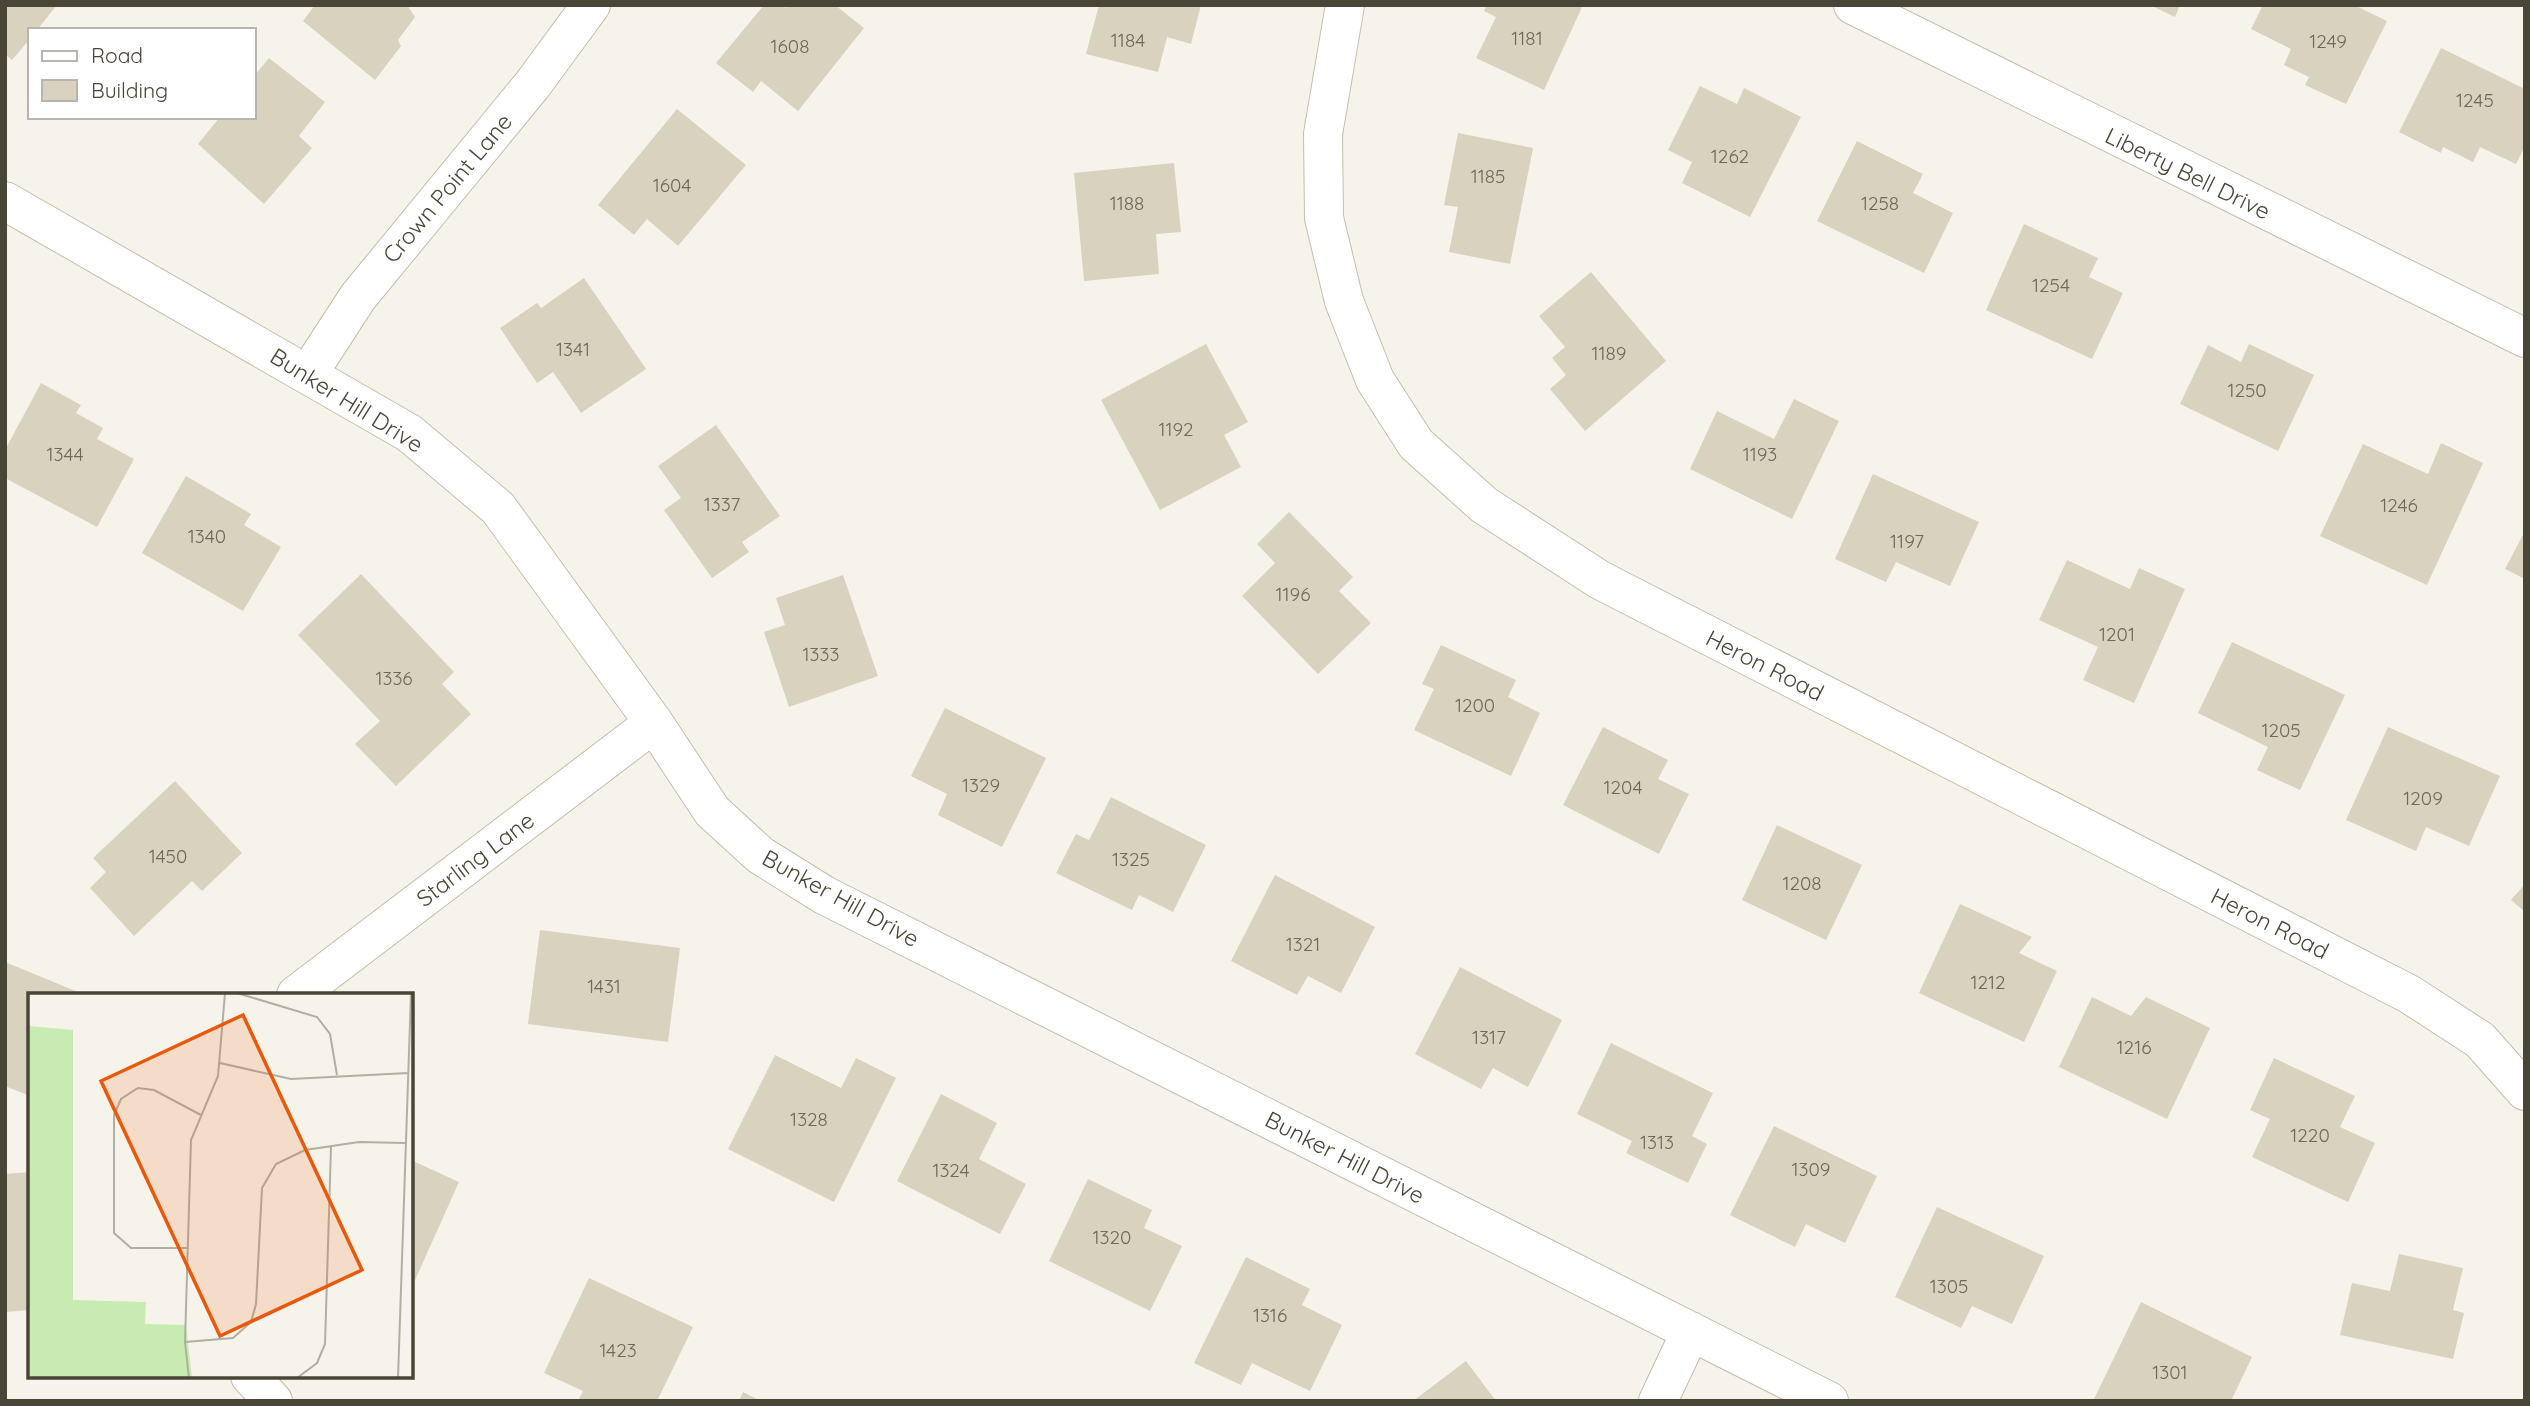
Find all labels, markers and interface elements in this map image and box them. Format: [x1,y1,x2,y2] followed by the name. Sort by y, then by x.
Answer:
[1511,26,1543,50] house number: 1181
[28,28,256,119] legend
[1111,28,1145,52] house number: 1184
[2309,29,2347,53] house number: 1249
[771,34,809,58] house number: 1608
[91,42,143,68] text: Road
[91,77,168,103] text: Building
[2456,88,2494,112] house number: 1245
[376,107,518,269] street label: Crown Point Lane
[2101,120,2275,226] street label: Liberty Bell Drive
[1711,144,1749,168] house number: 1262
[1471,164,1505,188] house number: 1185
[653,173,691,197] house number: 1604
[1110,191,1144,215] house number: 1188
[1861,191,1899,215] house number: 1258
[2032,273,2070,297] house number: 1254
[556,337,590,361] house number: 1341
[265,341,429,459] street label: Bunker Hill Drive
[1592,341,1626,365] house number: 1189
[2227,378,2267,402] house number: 1250
[1158,417,1194,441] house number: 1192
[46,442,84,466] house number: 1344
[1743,442,1777,466] house number: 1193
[704,492,741,516] house number: 1337
[2380,493,2418,517] house number: 1246
[188,524,226,548] house number: 1340
[1890,529,1924,553] house number: 1197
[1276,582,1310,606] house number: 1196
[2099,622,2135,646] house number: 1201
[1701,623,1829,707] street label: Heron Road
[803,642,839,666] house number: 1333
[375,666,413,690] house number: 1336
[1455,693,1495,717] house number: 1200
[2261,718,2301,742] house number: 1205
[962,773,1000,797] house number: 1329
[1604,775,1642,799] house number: 1204
[2403,786,2443,810] house number: 1209
[410,805,540,913] street label: Starling Lane
[757,843,925,953] street label: Bunker Hill Drive
[149,844,187,868] house number: 1450
[1112,847,1150,871] house number: 1325
[1782,871,1822,895] house number: 1208
[2206,881,2334,965] street label: Heron Road
[1286,932,1320,956] house number: 1321
[1970,970,2006,994] house number: 1212
[587,974,621,998] house number: 1431
[28,993,413,1378] inset map
[1472,1025,1506,1049] house number: 1317
[2117,1035,2151,1059] house number: 1216
[1260,1104,1430,1210] street label: Bunker Hill Drive
[790,1107,828,1131] house number: 1328
[2290,1123,2330,1147] house number: 1220
[1640,1130,1674,1154] house number: 1313
[1792,1157,1830,1181] house number: 1309
[932,1158,970,1182] house number: 1324
[1093,1225,1131,1249] house number: 1320
[1930,1274,1968,1298] house number: 1305
[1253,1303,1287,1327] house number: 1316
[599,1338,637,1362] house number: 1423
[2152,1360,2188,1384] house number: 1301

